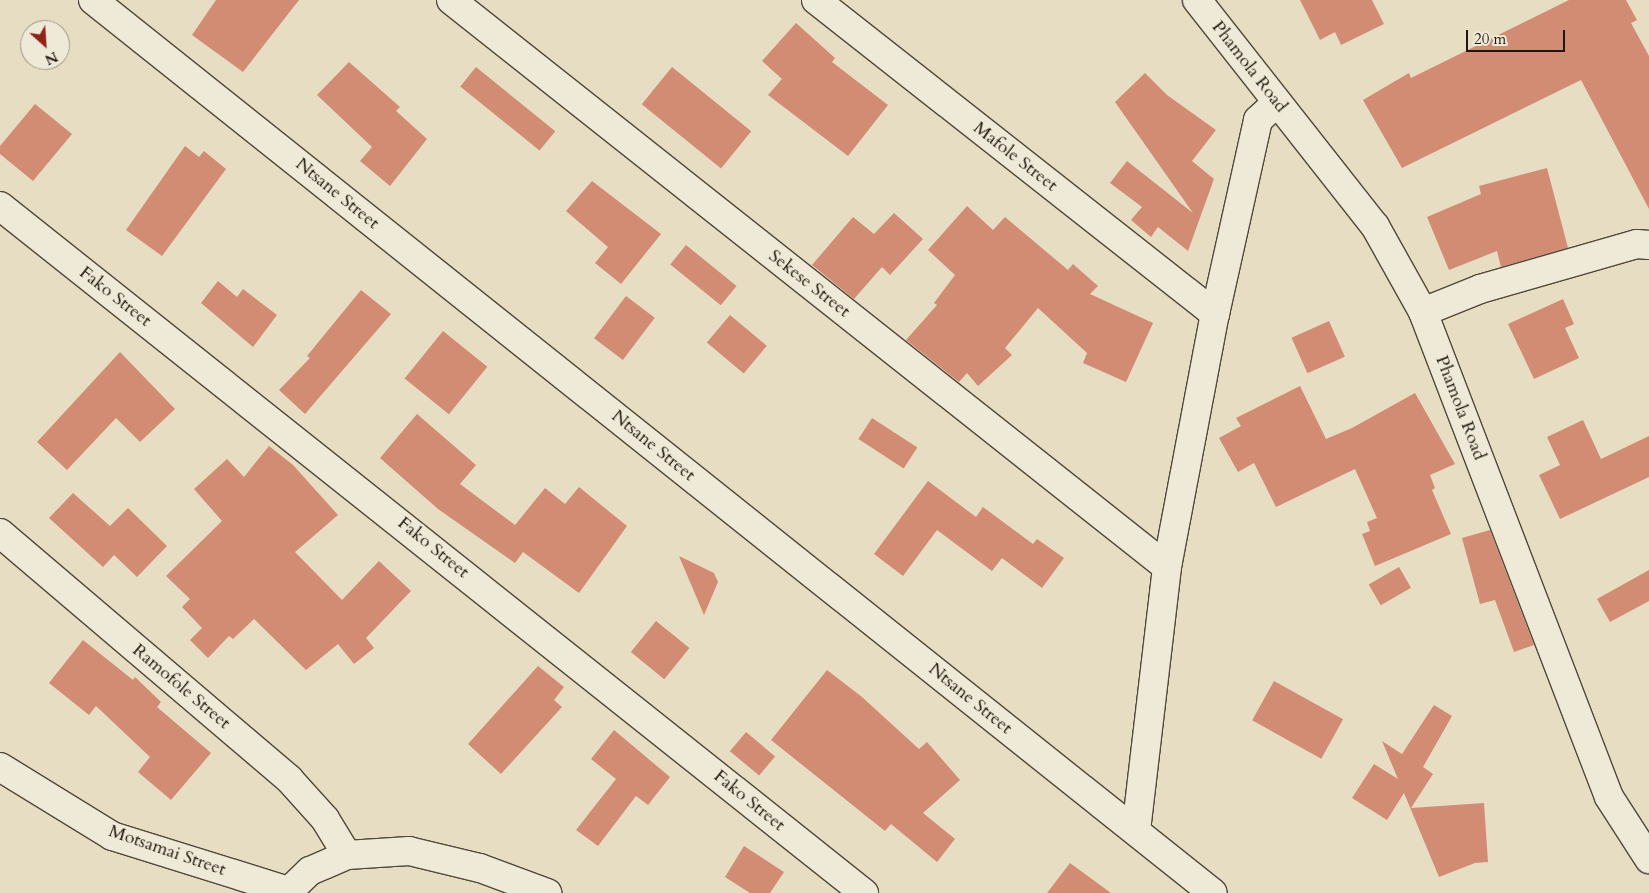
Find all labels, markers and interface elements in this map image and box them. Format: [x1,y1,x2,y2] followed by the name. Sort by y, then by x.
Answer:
[1207,17,1291,117] street label: Phamola Road
[20,20,70,70] north arrow
[1469,20,1568,52] scale bar
[1474,29,1506,49] text: 20 m
[42,47,61,69] text: N
[969,117,1061,197] street label: Mafole Street
[291,154,383,234] street label: Ntsane Street
[764,246,854,322] street label: Sekese Street
[75,262,155,332] street label: Fako Street
[1430,353,1490,463] street label: Phamola Road
[607,406,699,486] street label: Ntsane Street
[393,513,473,583] street label: Fako Street
[128,640,234,734] street label: Ramofole Street
[924,659,1016,739] street label: Ntsane Street
[709,766,789,836] street label: Fako Street
[106,821,228,881] street label: Motsamai Street

